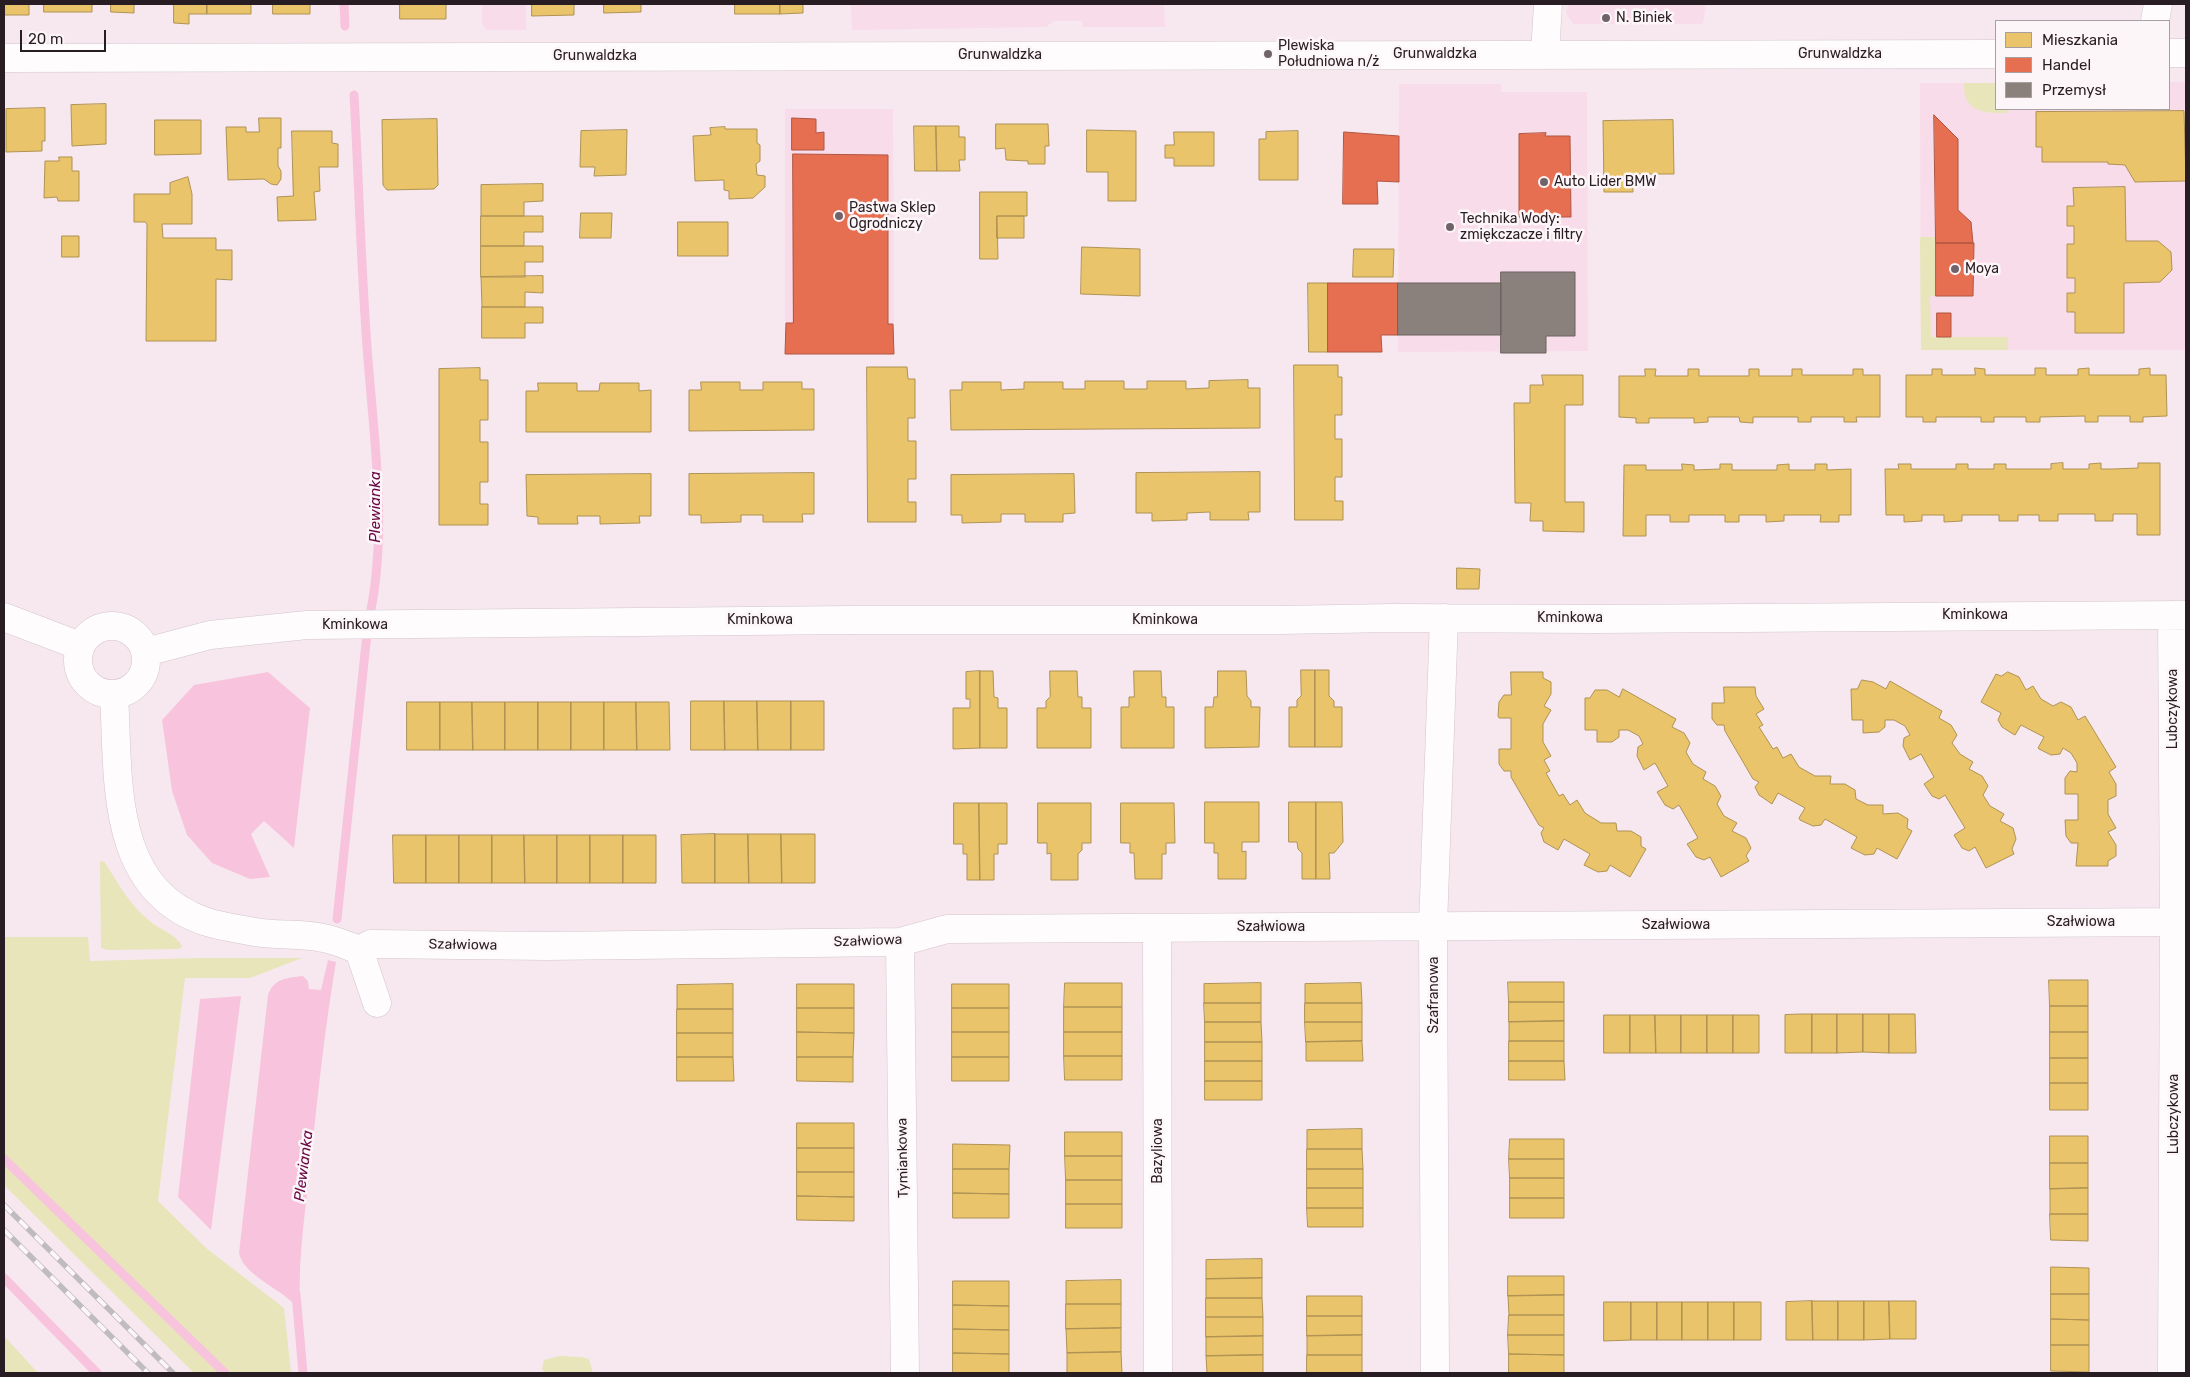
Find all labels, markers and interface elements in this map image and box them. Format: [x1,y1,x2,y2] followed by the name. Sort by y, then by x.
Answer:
[1616,10,1672,26] place label: N. Biniek
[1600,12,1612,24] marker: N. Biniek
[22,20,109,52] scale bar
[1995,20,2170,110] legend
[28,30,63,48] text: 20 m
[2042,31,2118,49] text: Mieszkania
[1278,38,1379,70] place label: Plewiska Południowa n/ż
[1393,46,1477,62] street label: Grunwaldzka
[1798,46,1882,62] street label: Grunwaldzka
[958,47,1042,63] street label: Grunwaldzka
[553,48,637,64] street label: Grunwaldzka
[1262,48,1274,60] marker: Plewiska Południowa n/ż
[2042,56,2091,74] text: Handel
[2042,81,2106,99] text: Przemysł
[1554,174,1657,190] place label: Auto Lider BMW
[1538,176,1550,188] marker: Auto Lider BMW
[849,200,936,232] place label: Pastwa Sklep Ogrodniczy
[833,210,845,222] marker: Pastwa Sklep Ogrodniczy
[1460,211,1583,243] place label: Technika Wody: zmiękczacze i filtry
[1444,221,1456,233] marker: Technika Wody: zmiękczacze i filtry
[1965,261,1999,277] place label: Moya
[1949,263,1961,275] marker: Moya
[367,471,385,543] water label: Plewianka
[1942,607,2008,623] street label: Kminkowa
[1537,610,1603,626] street label: Kminkowa
[727,612,793,628] street label: Kminkowa
[1132,612,1198,628] street label: Kminkowa
[322,617,388,633] street label: Kminkowa
[2165,669,2181,749] street label: Lubczykowa
[2047,914,2115,930] street label: Szałwiowa
[1642,917,1710,933] street label: Szałwiowa
[1237,919,1305,935] street label: Szałwiowa
[833,931,903,951] street label: Szałwiowa
[429,936,497,954] street label: Szałwiowa
[1426,957,1442,1033] street label: Szafranowa
[2166,1074,2182,1154] street label: Lubczykowa
[894,1118,912,1198] street label: Tymiankowa
[1150,1118,1166,1184] street label: Bazyliowa
[291,1129,317,1203] water label: Plewianka

